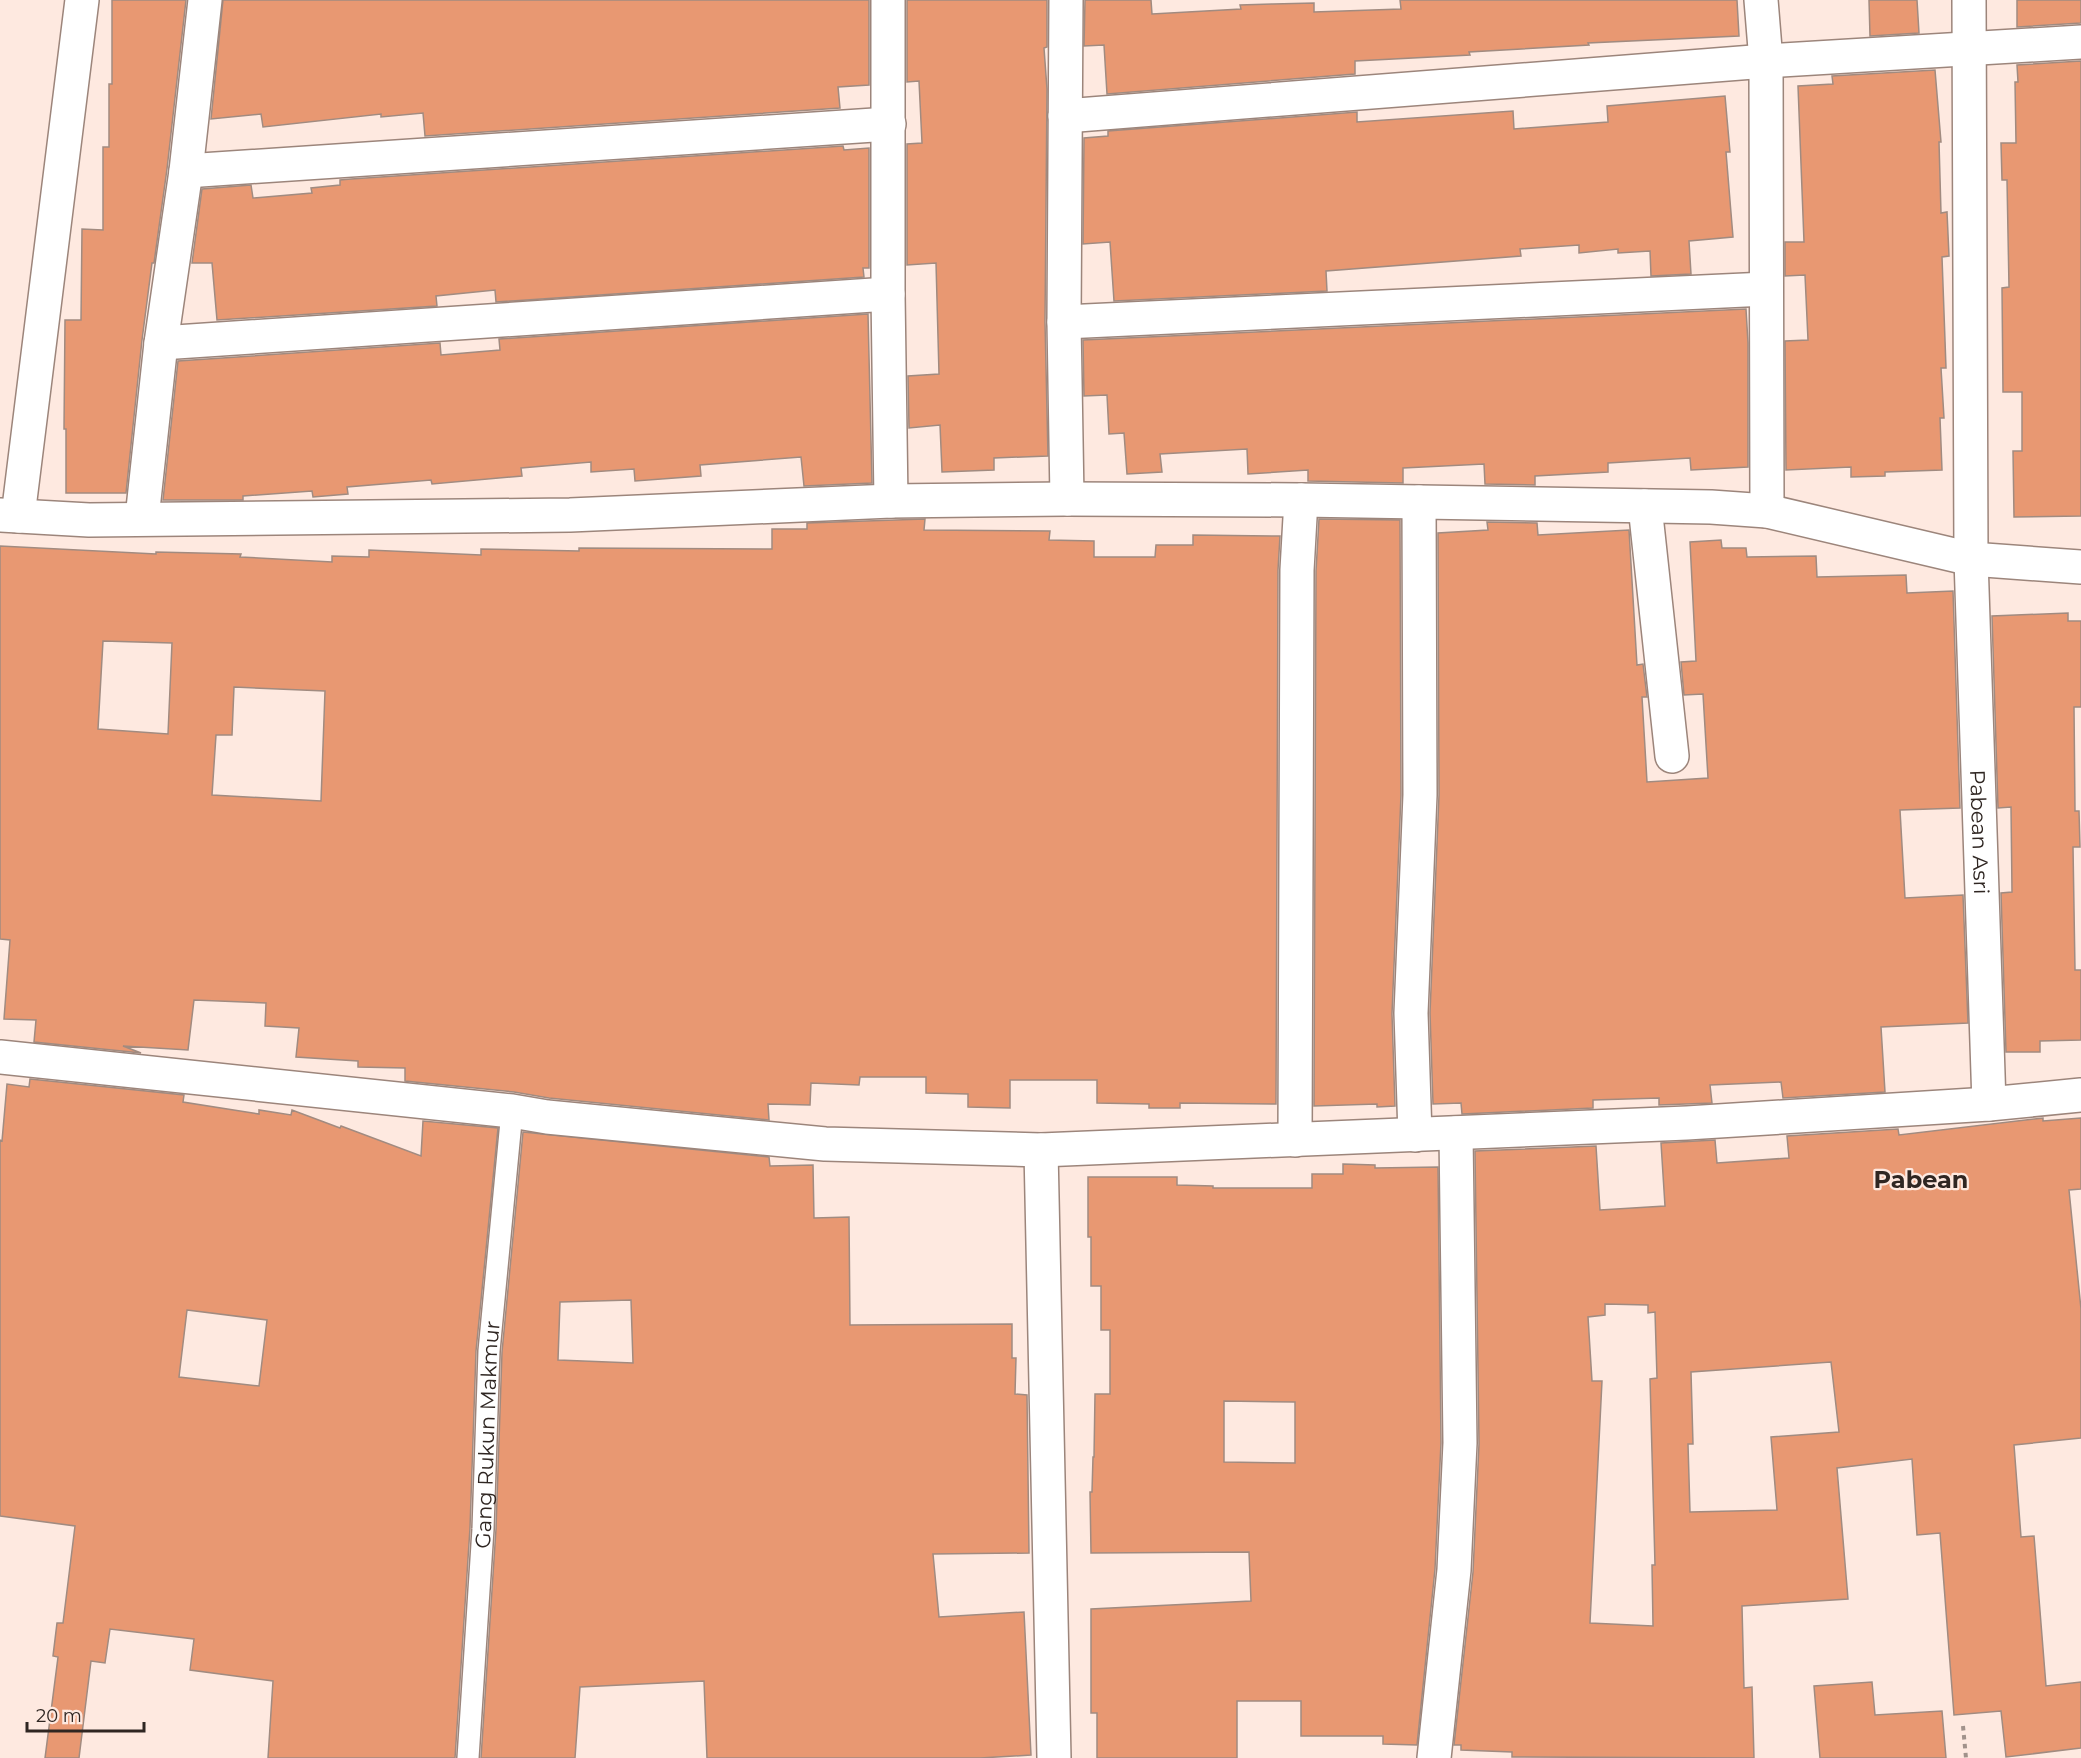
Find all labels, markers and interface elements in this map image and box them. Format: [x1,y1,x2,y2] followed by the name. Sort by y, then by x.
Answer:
[1965,769,1995,895] street label: Pabean Asri
[1874,1165,1968,1194] district label: Pabean
[469,1320,504,1549] street label: Gang Rukun Makmur
[27,1695,144,1733] scale bar
[36,1705,82,1727] text: 20 m

